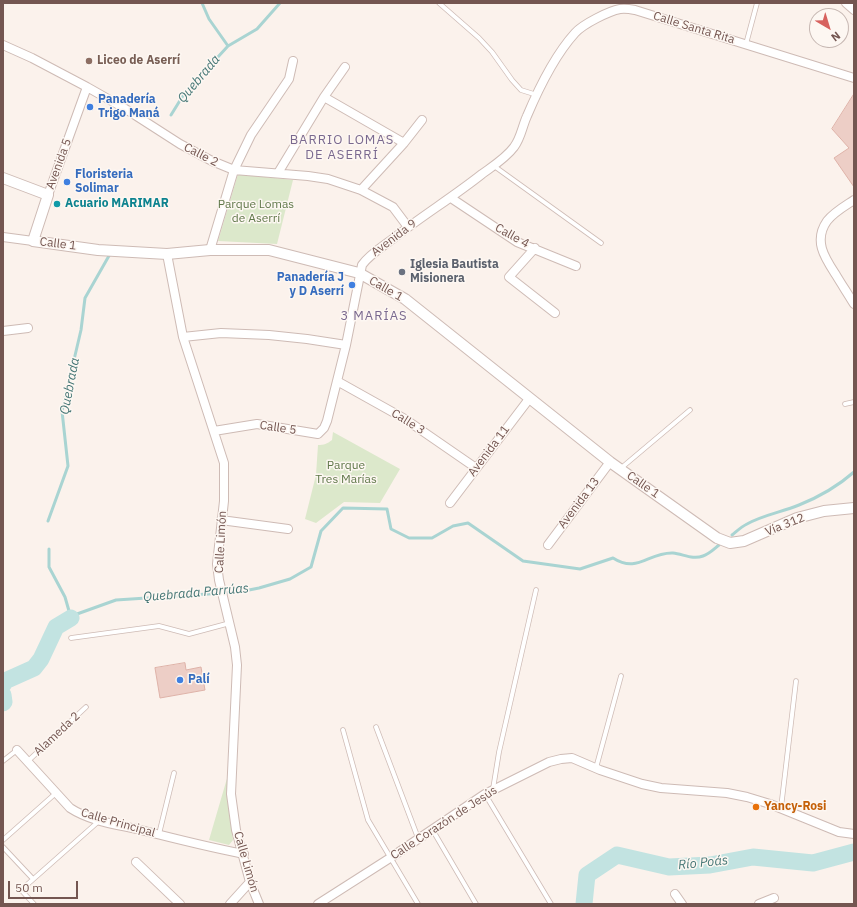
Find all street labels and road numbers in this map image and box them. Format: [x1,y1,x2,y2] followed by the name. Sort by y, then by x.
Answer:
[651,9,737,47] street label: Calle Santa Rita
[43,137,75,191] street label: Avenida 5
[181,140,221,170] street label: Calle 2
[368,216,420,260] street label: Avenida 9
[492,221,532,251] street label: Calle 4
[39,235,77,253] street label: Calle 1
[366,274,406,304] street label: Calle 1
[389,406,427,438] street label: Calle 3
[259,418,297,438] street label: Calle 5
[465,423,513,479] street label: Avenida 11
[624,469,662,501] street label: Calle 1
[555,475,603,531] street label: Avenida 13
[212,510,230,574] street label: Calle Limón
[763,511,807,539] street label: Vía 312
[31,709,83,759] street label: Alameda 2
[388,783,500,863] street label: Calle Corazón de Jesús
[79,805,157,841] street label: Calle Principal
[230,830,262,894] street label: Calle Limón

